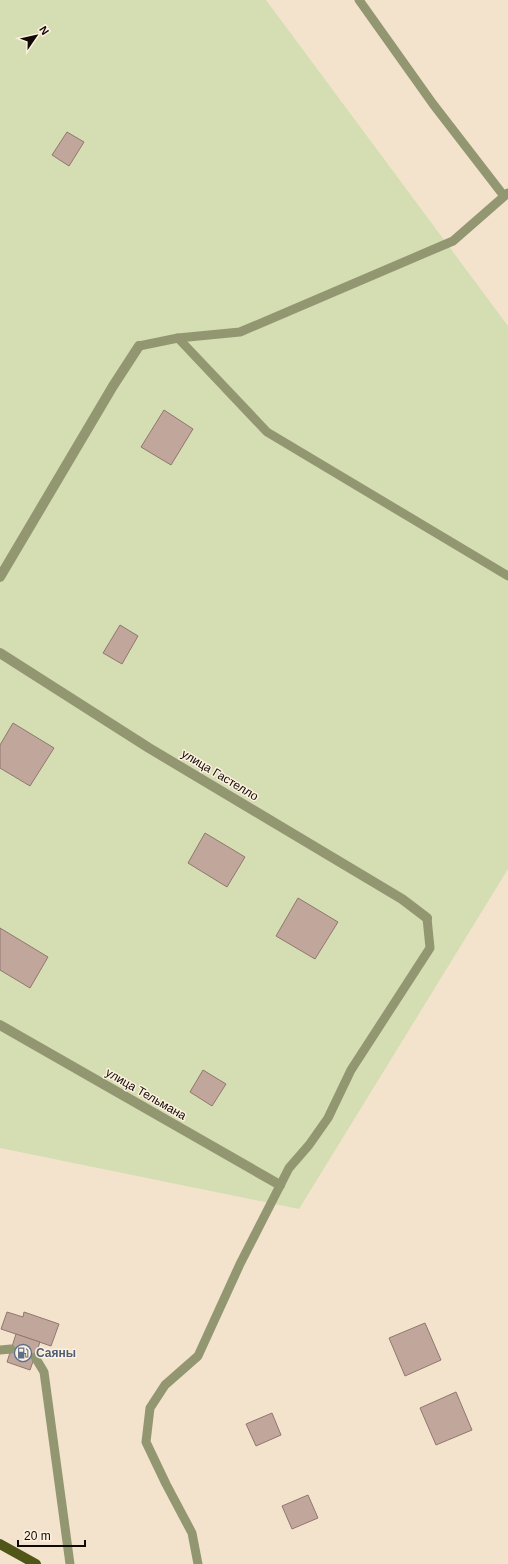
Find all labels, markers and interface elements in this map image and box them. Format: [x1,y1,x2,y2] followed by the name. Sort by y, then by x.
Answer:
[16,16,56,56] north arrow
[37,24,52,37] text: N
[179,747,261,804] street label: улица Гастелло
[103,1065,189,1123] street label: улица Тельмана
[13,1343,33,1363] fuel station icon: Саяны
[36,1346,76,1360] place label: Саяны
[18,1522,85,1548] scale bar
[24,1529,51,1543] text: 20 m

